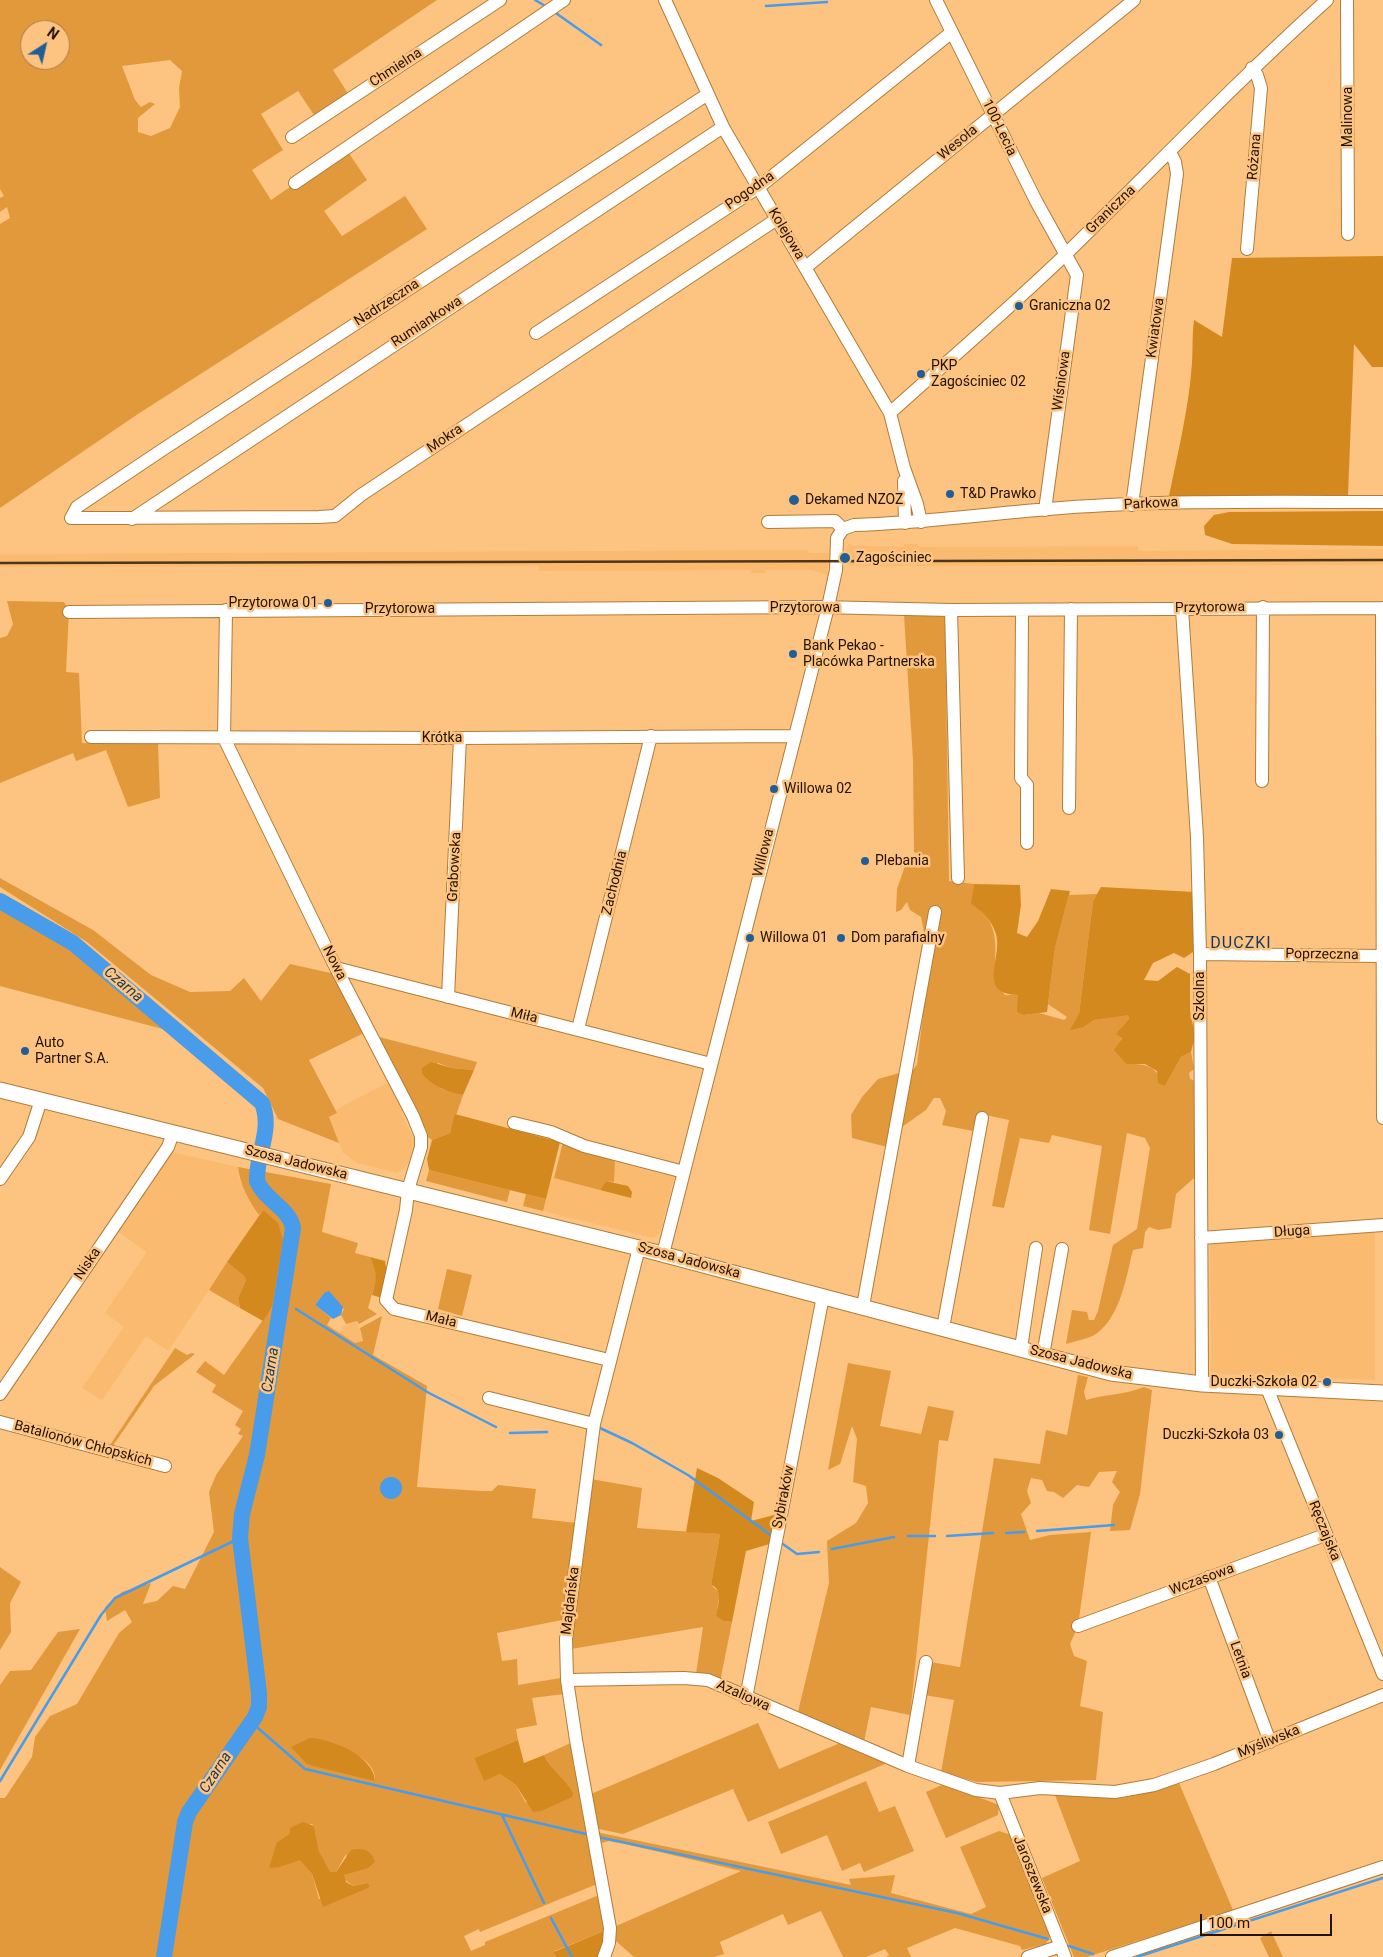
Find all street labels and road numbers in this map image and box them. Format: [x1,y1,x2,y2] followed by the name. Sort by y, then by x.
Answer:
[367,45,425,91] street label: Chmielna
[1340,87,1356,147] street label: Malinowa
[978,97,1020,159] street label: 100-Lecia
[935,122,981,164] street label: Wesoła
[1245,133,1265,181] street label: Różana
[722,168,778,214] street label: Pogodna
[1083,182,1139,238] street label: Graniczna
[764,205,808,263] street label: Kolejowa
[351,276,423,330] street label: Nadrzeczna
[389,293,465,351] street label: Rumiankowa
[1143,297,1169,359] street label: Kwiatowa
[1049,350,1075,412] street label: Wiśniowa
[424,421,466,457] street label: Mokra
[1123,494,1179,514] street label: Parkowa
[1175,599,1245,617] street label: Przytorowa
[770,600,840,616] street label: Przytorowa
[365,601,435,617] street label: Przytorowa
[422,730,462,746] street label: Krótka
[750,827,778,879] street label: Willowa
[445,832,465,902] street label: Grabowska
[599,849,631,917] street label: Zachodnia
[318,943,350,983] street label: Nowa
[1285,946,1359,964] street label: Poprzeczna
[1192,971,1208,1021] street label: Szkolna
[509,1005,539,1027] street label: Miła
[243,1142,349,1184] street label: Szosa Jadowska
[1273,1222,1311,1242] street label: Długa
[636,1239,742,1283] street label: Szosa Jadowska
[71,1245,105,1283] street label: Niska
[424,1308,458,1332] street label: Mała
[1028,1342,1134,1384] street label: Szosa Jadowska
[12,1417,154,1471] street label: Batalionów Chłopskich
[770,1464,798,1530] street label: Sybiraków
[1304,1499,1344,1563] street label: Ręczajska
[1167,1561,1237,1599] street label: Wczasowa
[558,1566,584,1636] street label: Majdańska
[1226,1639,1254,1681] street label: Letnia
[714,1677,772,1715] street label: Azaliowa
[1236,1722,1302,1762] street label: Myśliwska
[1009,1834,1055,1916] street label: Jaroszewska

